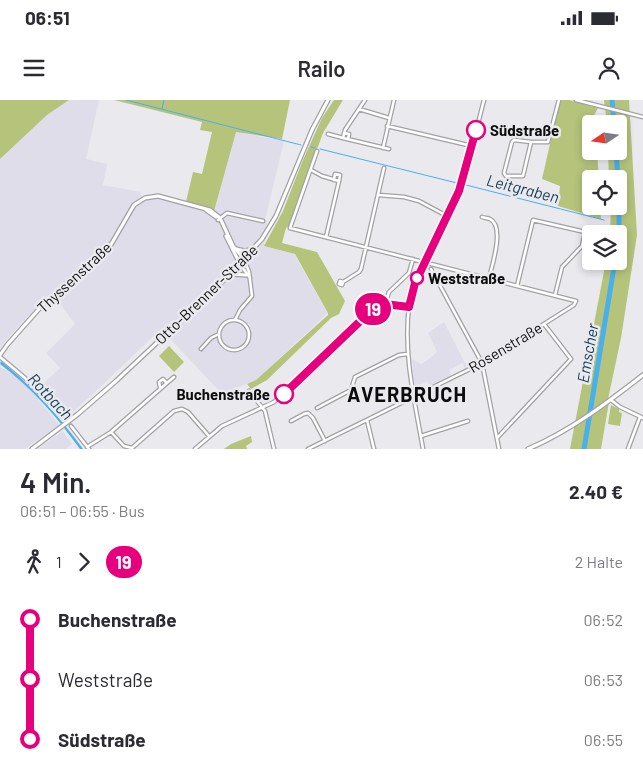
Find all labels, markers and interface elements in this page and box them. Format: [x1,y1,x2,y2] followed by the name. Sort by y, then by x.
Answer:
[25,6,70,29] text: 06:51
[20,54,48,82] icon: menu
[595,54,623,82] icon: person
[297,55,346,81] text: Railo
[582,115,628,160] north arrow
[582,115,627,270] map controls
[466,120,486,140] marker: Südstraße
[490,121,559,139] place label: Südstraße
[485,170,561,206] water label: Leitgraben
[582,170,627,215] button: locate
[582,225,627,270] button: layers
[33,238,115,316] street label: Thyssenstraße
[151,240,261,348] street label: Otto-Brenner-Straße
[428,269,505,287] place label: Weststraße
[410,271,424,285] marker: Weststraße
[350,293,396,325] line badge: 19
[365,298,381,320] text: 19
[465,318,545,376] street label: Rosenstraße
[572,321,602,384] water label: Emscher
[25,369,77,423] water label: Rotbach
[347,382,467,406] district label: AVERBRUCH
[274,384,294,404] marker: Buchenstraße
[176,385,270,403] place label: Buchenstraße
[20,465,92,499] text: 4 Min.
[569,480,623,503] text: 2.40 €
[20,501,145,520] text: 06:51 – 06:55 · Bus
[20,548,48,576] icon: walk
[70,548,98,576] icon: forward
[116,551,132,573] text: 19
[56,552,62,571] text: 1
[575,552,623,571] text: 2 Halte
[58,608,177,631] text: Buchenstraße
[583,610,623,629] text: 06:52
[58,668,153,691] text: Weststraße
[584,670,623,689] text: 06:53
[58,728,146,751] text: Südstraße
[584,730,623,749] text: 06:55

